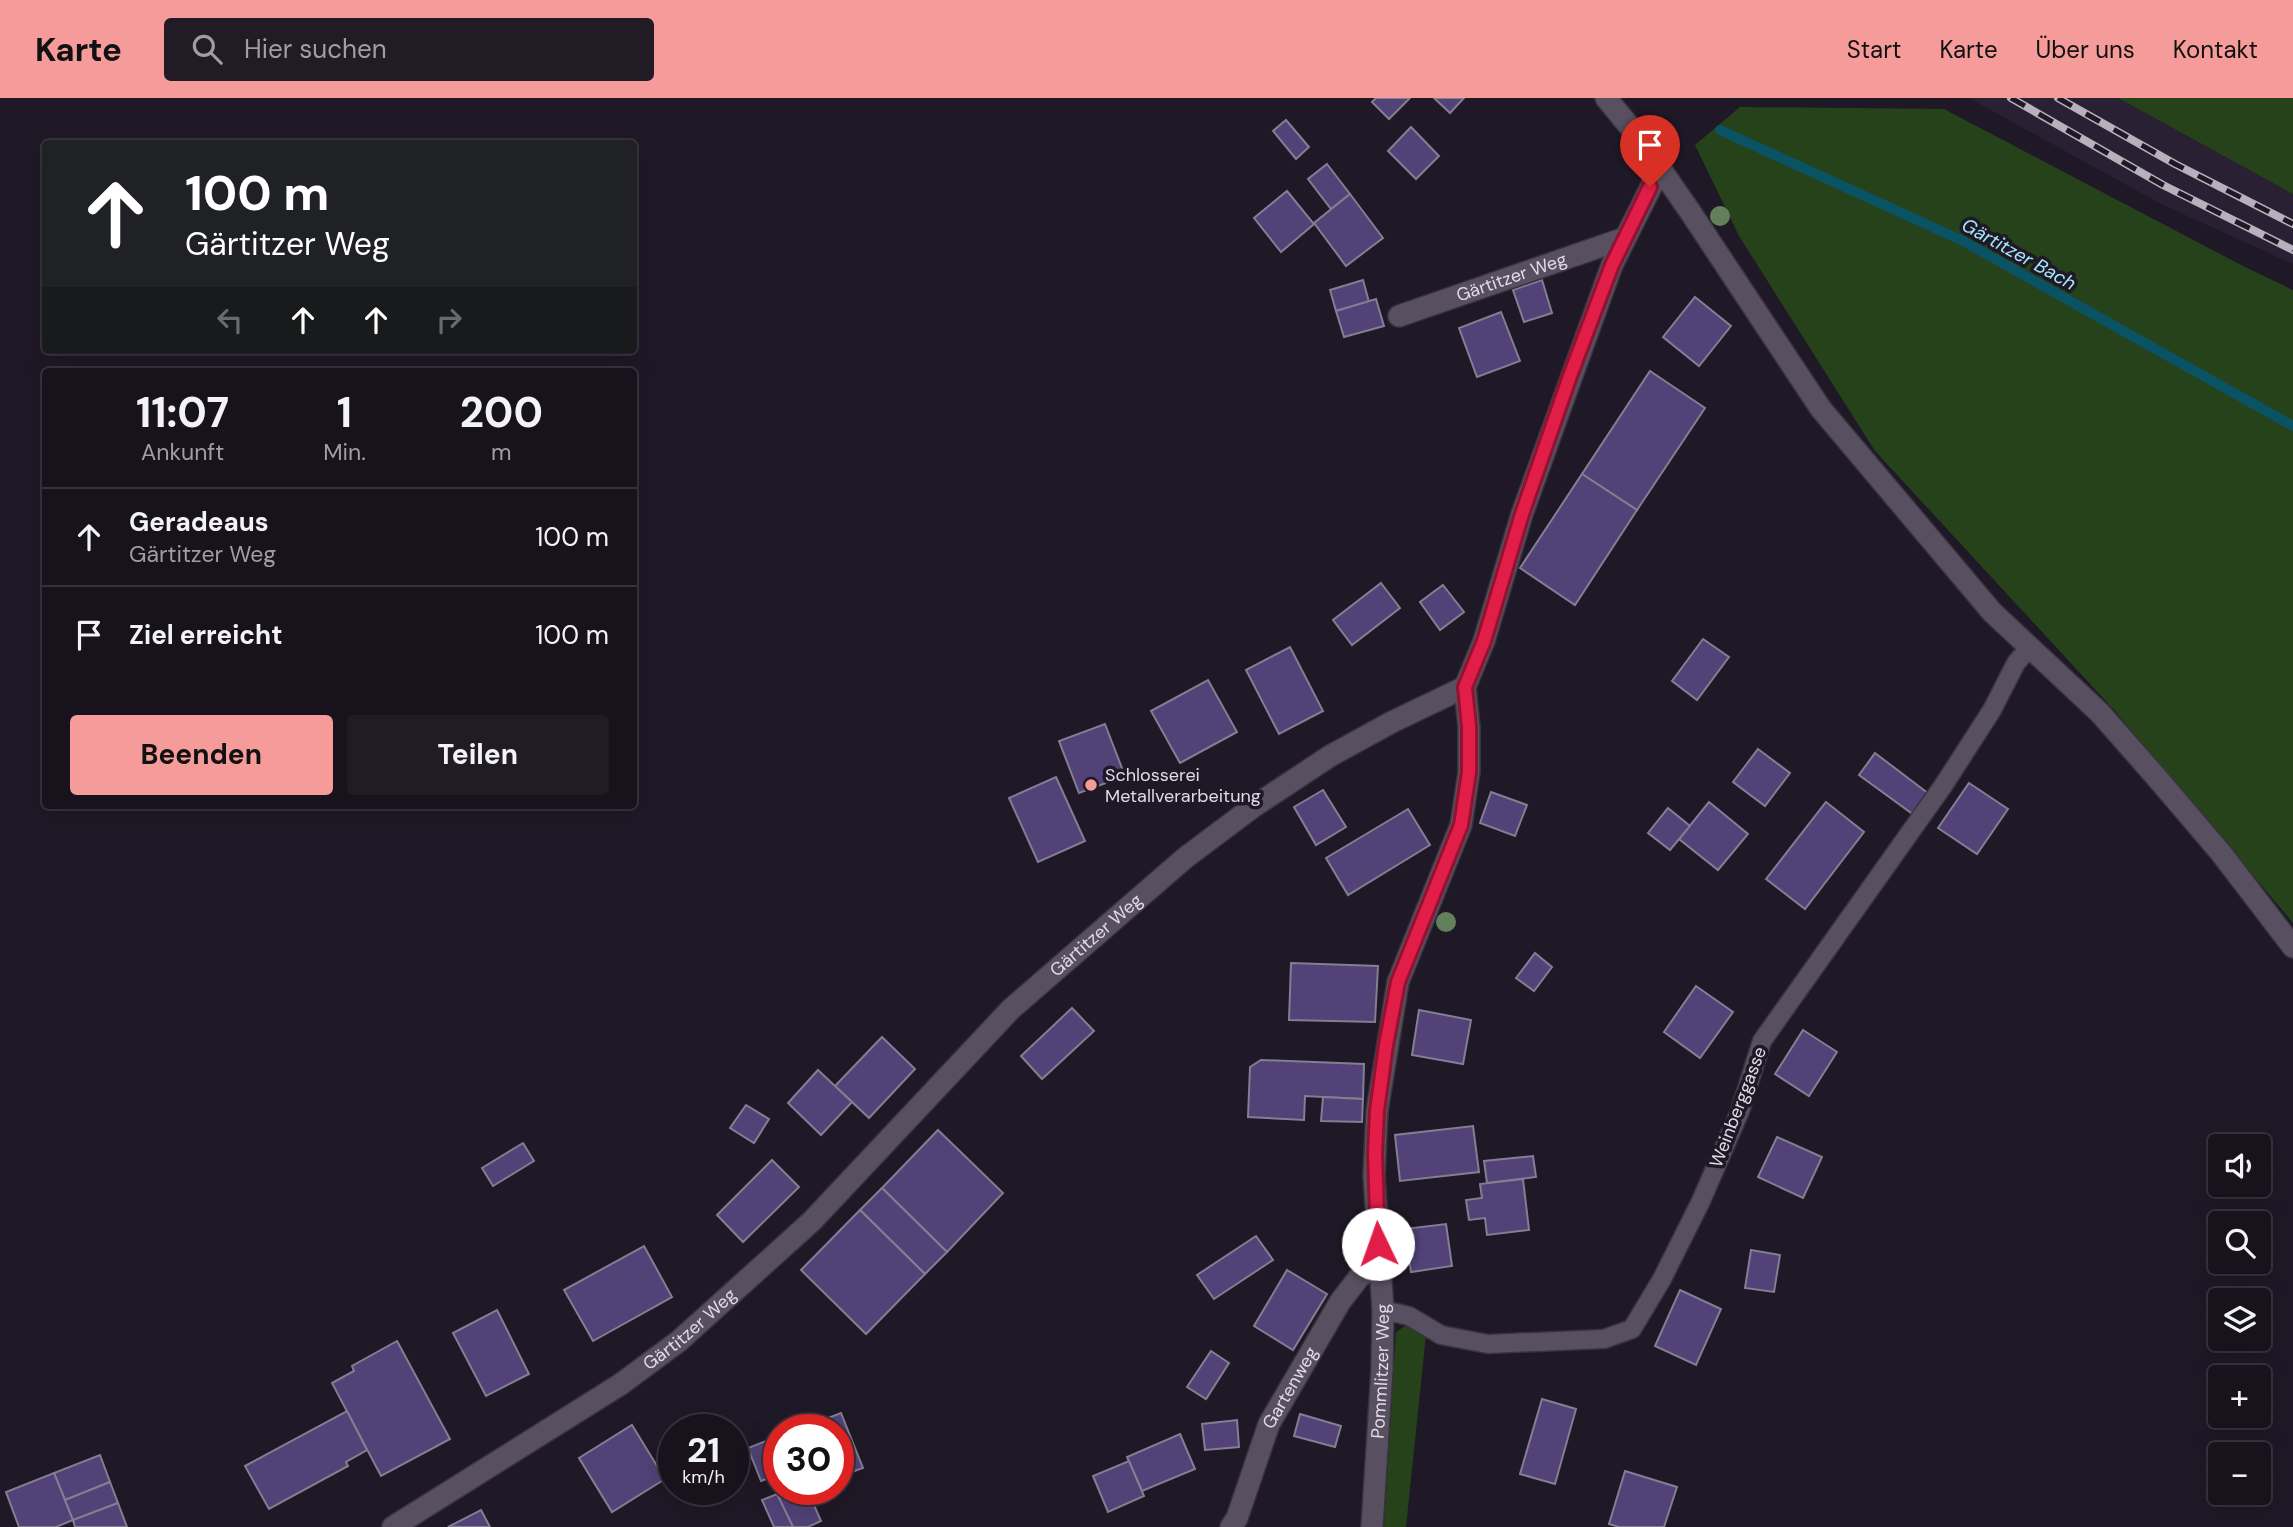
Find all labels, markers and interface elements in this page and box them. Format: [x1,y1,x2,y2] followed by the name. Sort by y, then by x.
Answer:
[164,18,654,81] search box
[35,28,122,71] text: Karte
[188,30,226,68] icon: search
[244,32,387,66] text: Hier suchen
[1847,34,1901,65] text: Start
[1939,34,1998,65] text: Karte
[2036,34,2135,65] text: Über uns
[2173,34,2258,65] text: Kontakt
[1620,115,1680,187] pin
[1631,126,1669,164] icon: arrive
[185,161,329,225] text: 100 m
[70,168,161,259] icon: ahead
[1957,212,2081,296] water label: Gärtitzer Bach
[185,223,390,265] text: Gärtitzer Weg
[1453,247,1570,307] street label: Gärtitzer Weg
[211,301,249,339] icon: left
[284,301,322,339] icon: ahead
[357,301,395,339] icon: ahead
[430,301,468,339] icon: right
[136,385,229,440] text: 11:07
[337,385,352,440] text: 1
[460,385,543,440] text: 200
[141,437,224,467] text: Ankunft
[323,437,366,467] text: Min.
[491,437,512,467] text: m
[129,505,269,539] text: Geradeaus
[70,518,108,556] icon: ahead
[535,520,609,554] text: 100 m
[129,539,276,569] text: Gärtitzer Weg
[70,616,108,654] icon: arrive
[129,618,282,652] text: Ziel erreicht
[535,618,609,652] text: 100 m
[70,715,333,795] button: Beenden
[347,715,609,795] button: Teilen
[1105,763,1261,808] place label: Schlosserei Metallverarbeitung
[1083,777,1099,793] marker: Schlosserei Metallverarbeitung
[1045,888,1148,982] street label: Gärtitzer Weg
[1704,1043,1772,1171] street label: Weinberggasse
[2208,1134,2271,1505] map controls
[2208,1134,2271,1197] button: sound
[1341,1207,1415,1281] position arrow
[2208,1211,2271,1274] button: search
[638,1283,741,1376] street label: Gärtitzer Weg
[2208,1288,2271,1351] button: layers
[1366,1303,1395,1439] street label: Pommlitzer Weg
[1257,1342,1323,1433] street label: Gartenweg
[2208,1365,2271,1428] button: +
[763,1414,854,1505] speed limit sign: 30
[687,1427,720,1473] text: 21
[2208,1442,2271,1505] button: −
[682,1465,725,1489] text: km/h

